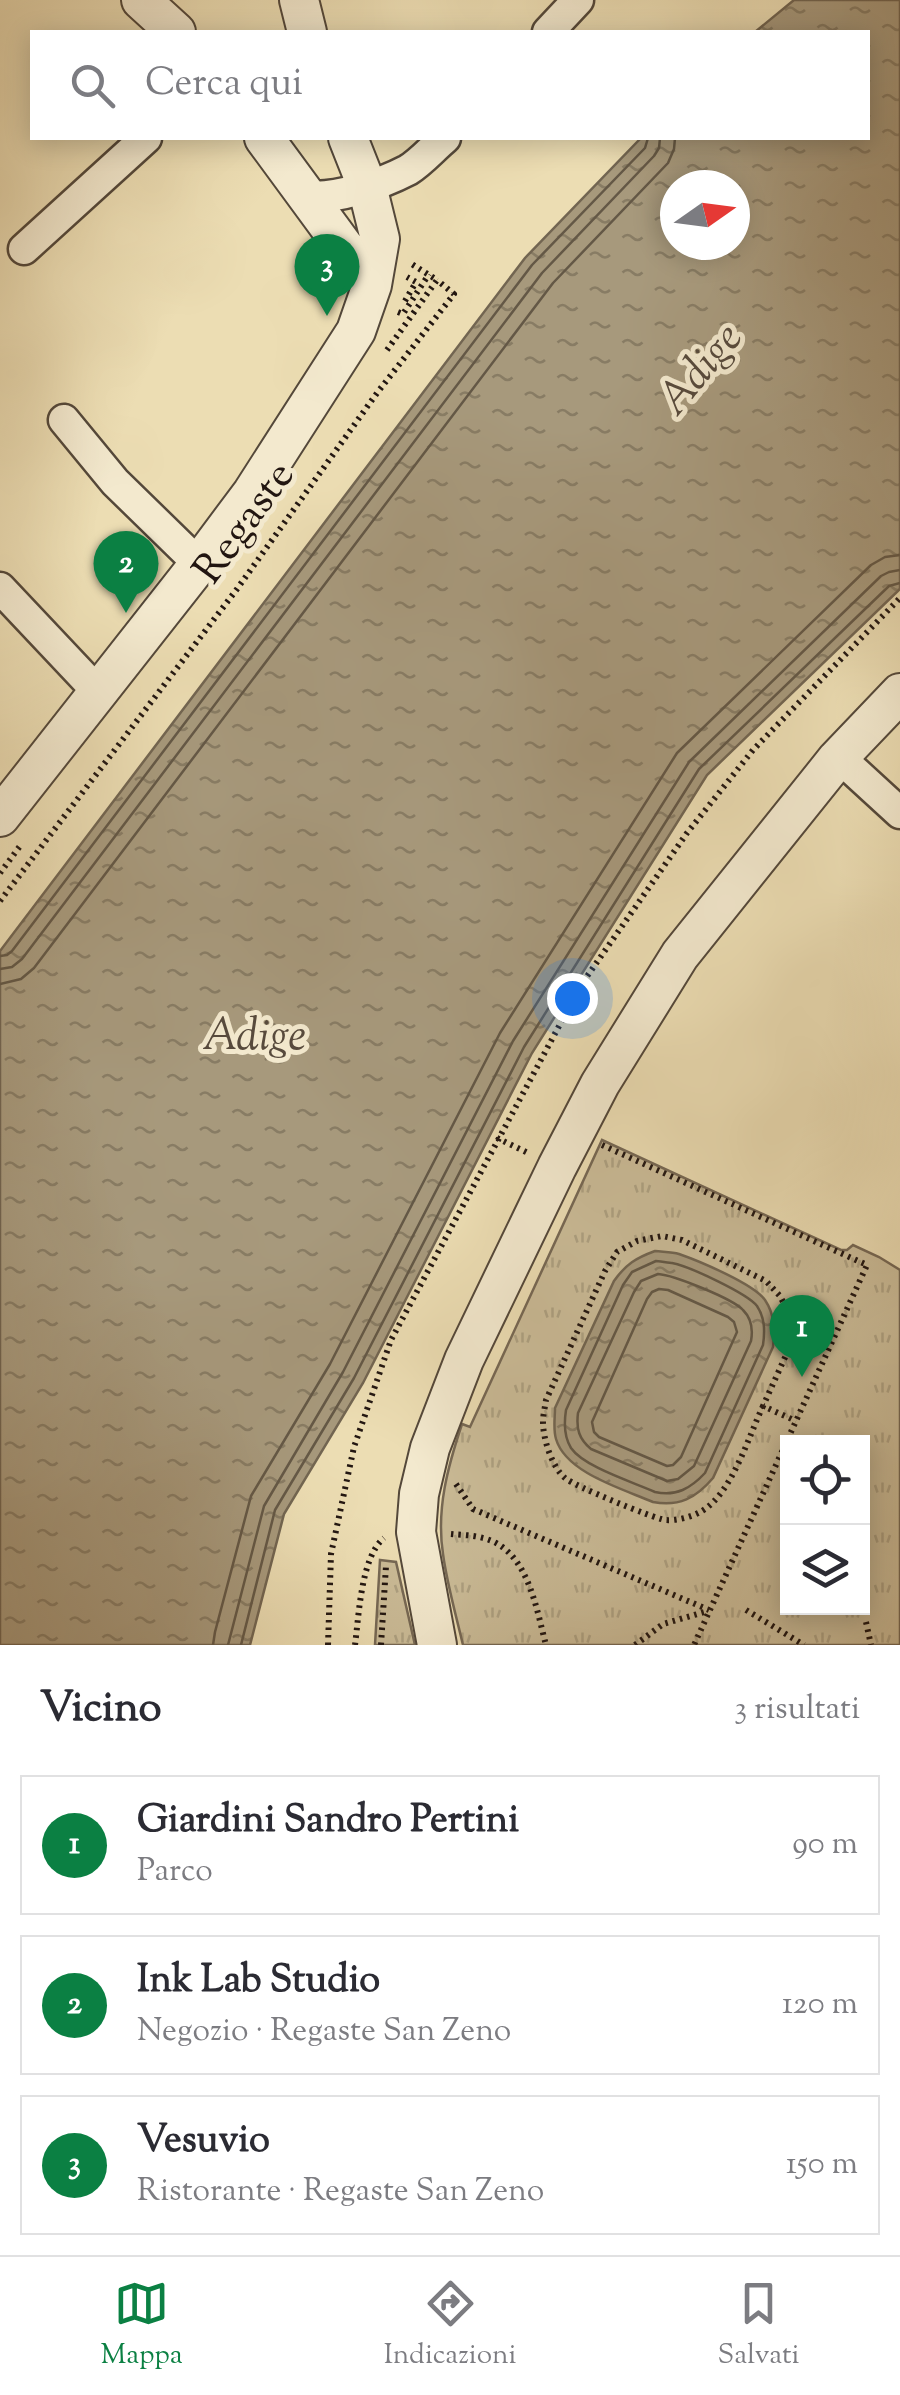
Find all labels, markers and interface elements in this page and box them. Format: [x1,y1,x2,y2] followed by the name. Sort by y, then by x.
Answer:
[30,30,870,140] search box
[65,58,120,113] icon: search
[145,58,303,112] text: Cerca qui
[660,170,750,260] north arrow
[294,234,360,316] pin: 3
[644,310,760,432] water label: Adige
[181,450,311,598] street label: Regaste
[94,530,158,613] pin: 2
[547,973,598,1024] your location
[202,1006,306,1071] water label: Adige
[770,1294,834,1377] pin: 1
[780,1435,870,1615] map controls
[780,1435,870,1525] button: locate
[780,1525,870,1615] button: layers
[40,1680,161,1740] text: Vicino
[734,1687,860,1733] text: 3 risultati
[137,1795,519,1849] text: Giardini Sandro Pertini
[69,1822,80,1868] text: 1
[792,1822,858,1868] text: 90 m
[137,1849,213,1895] text: Parco
[137,1955,380,2009] text: Ink Lab Studio
[67,1982,82,2028] text: 2
[782,1982,858,2028] text: 120 m
[137,2009,511,2055] text: Negozio · Regaste San Zeno
[137,2115,270,2169] text: Vesuvio
[68,2142,81,2188] text: 3
[786,2142,858,2188] text: 150 m
[137,2169,544,2215] text: Ristorante · Regaste San Zeno
[101,2276,183,2376] tab: Mappa
[384,2276,517,2376] tab: Indicazioni
[718,2276,799,2376] tab: Salvati

